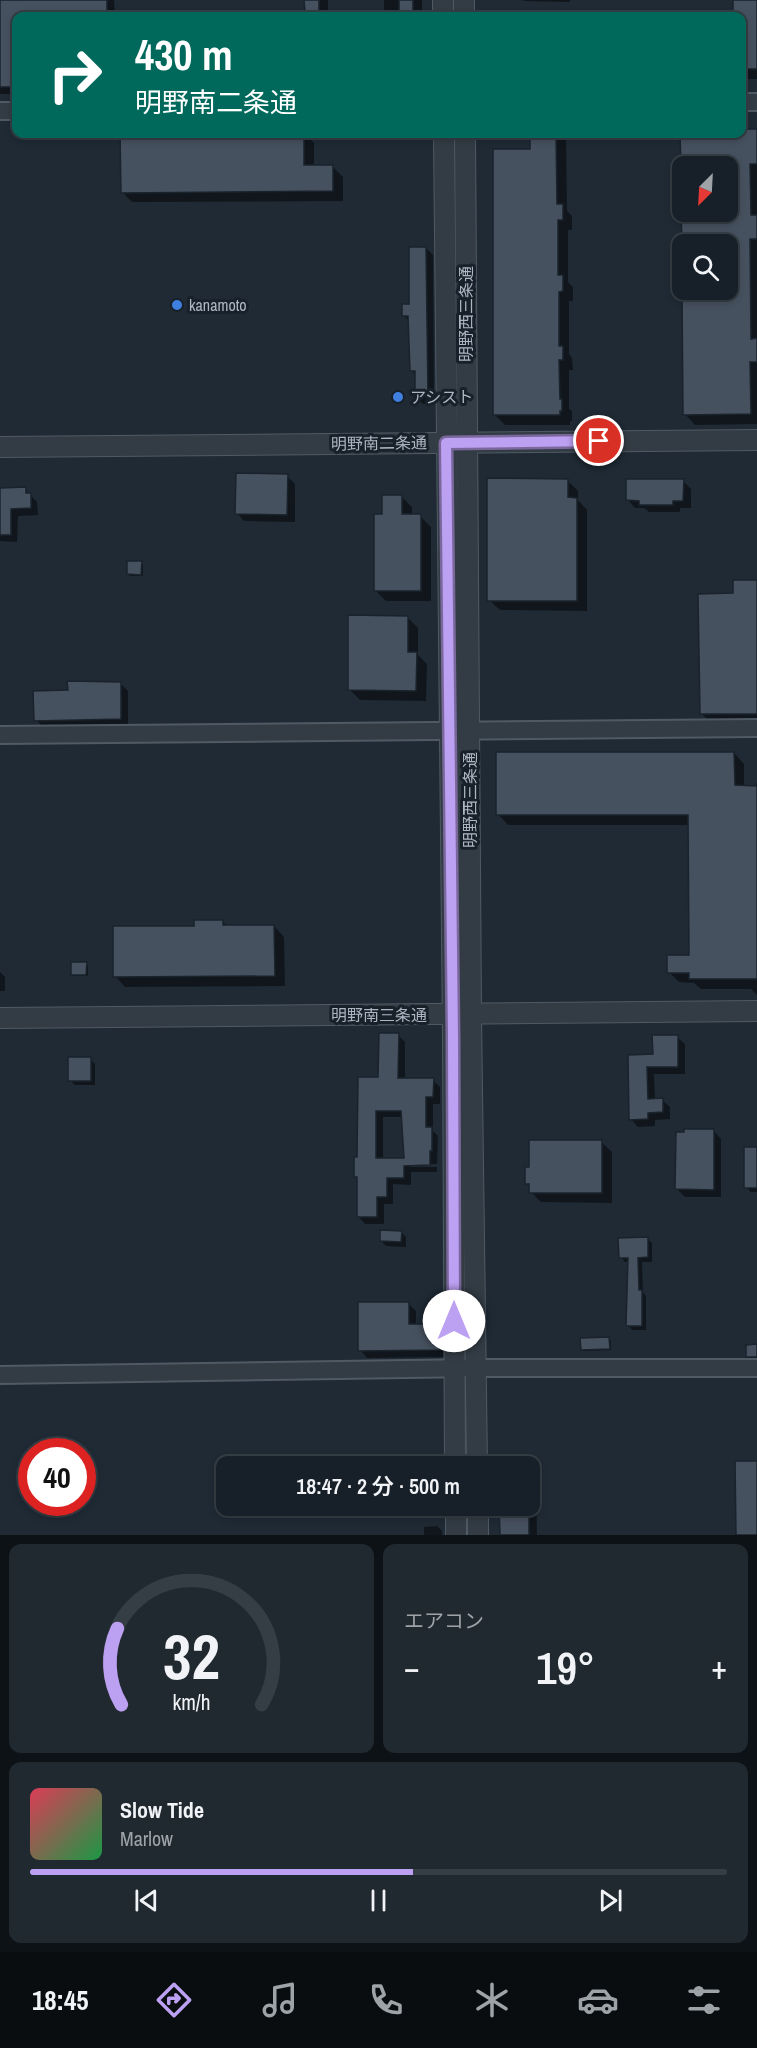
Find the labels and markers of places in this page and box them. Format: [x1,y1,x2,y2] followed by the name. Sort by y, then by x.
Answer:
[189,294,247,316] place label: kanamoto
[170,298,184,312] marker: kanamoto
[410,386,473,408] place label: アシスト
[391,390,405,404] marker: アシスト
[573,415,624,466] pin

